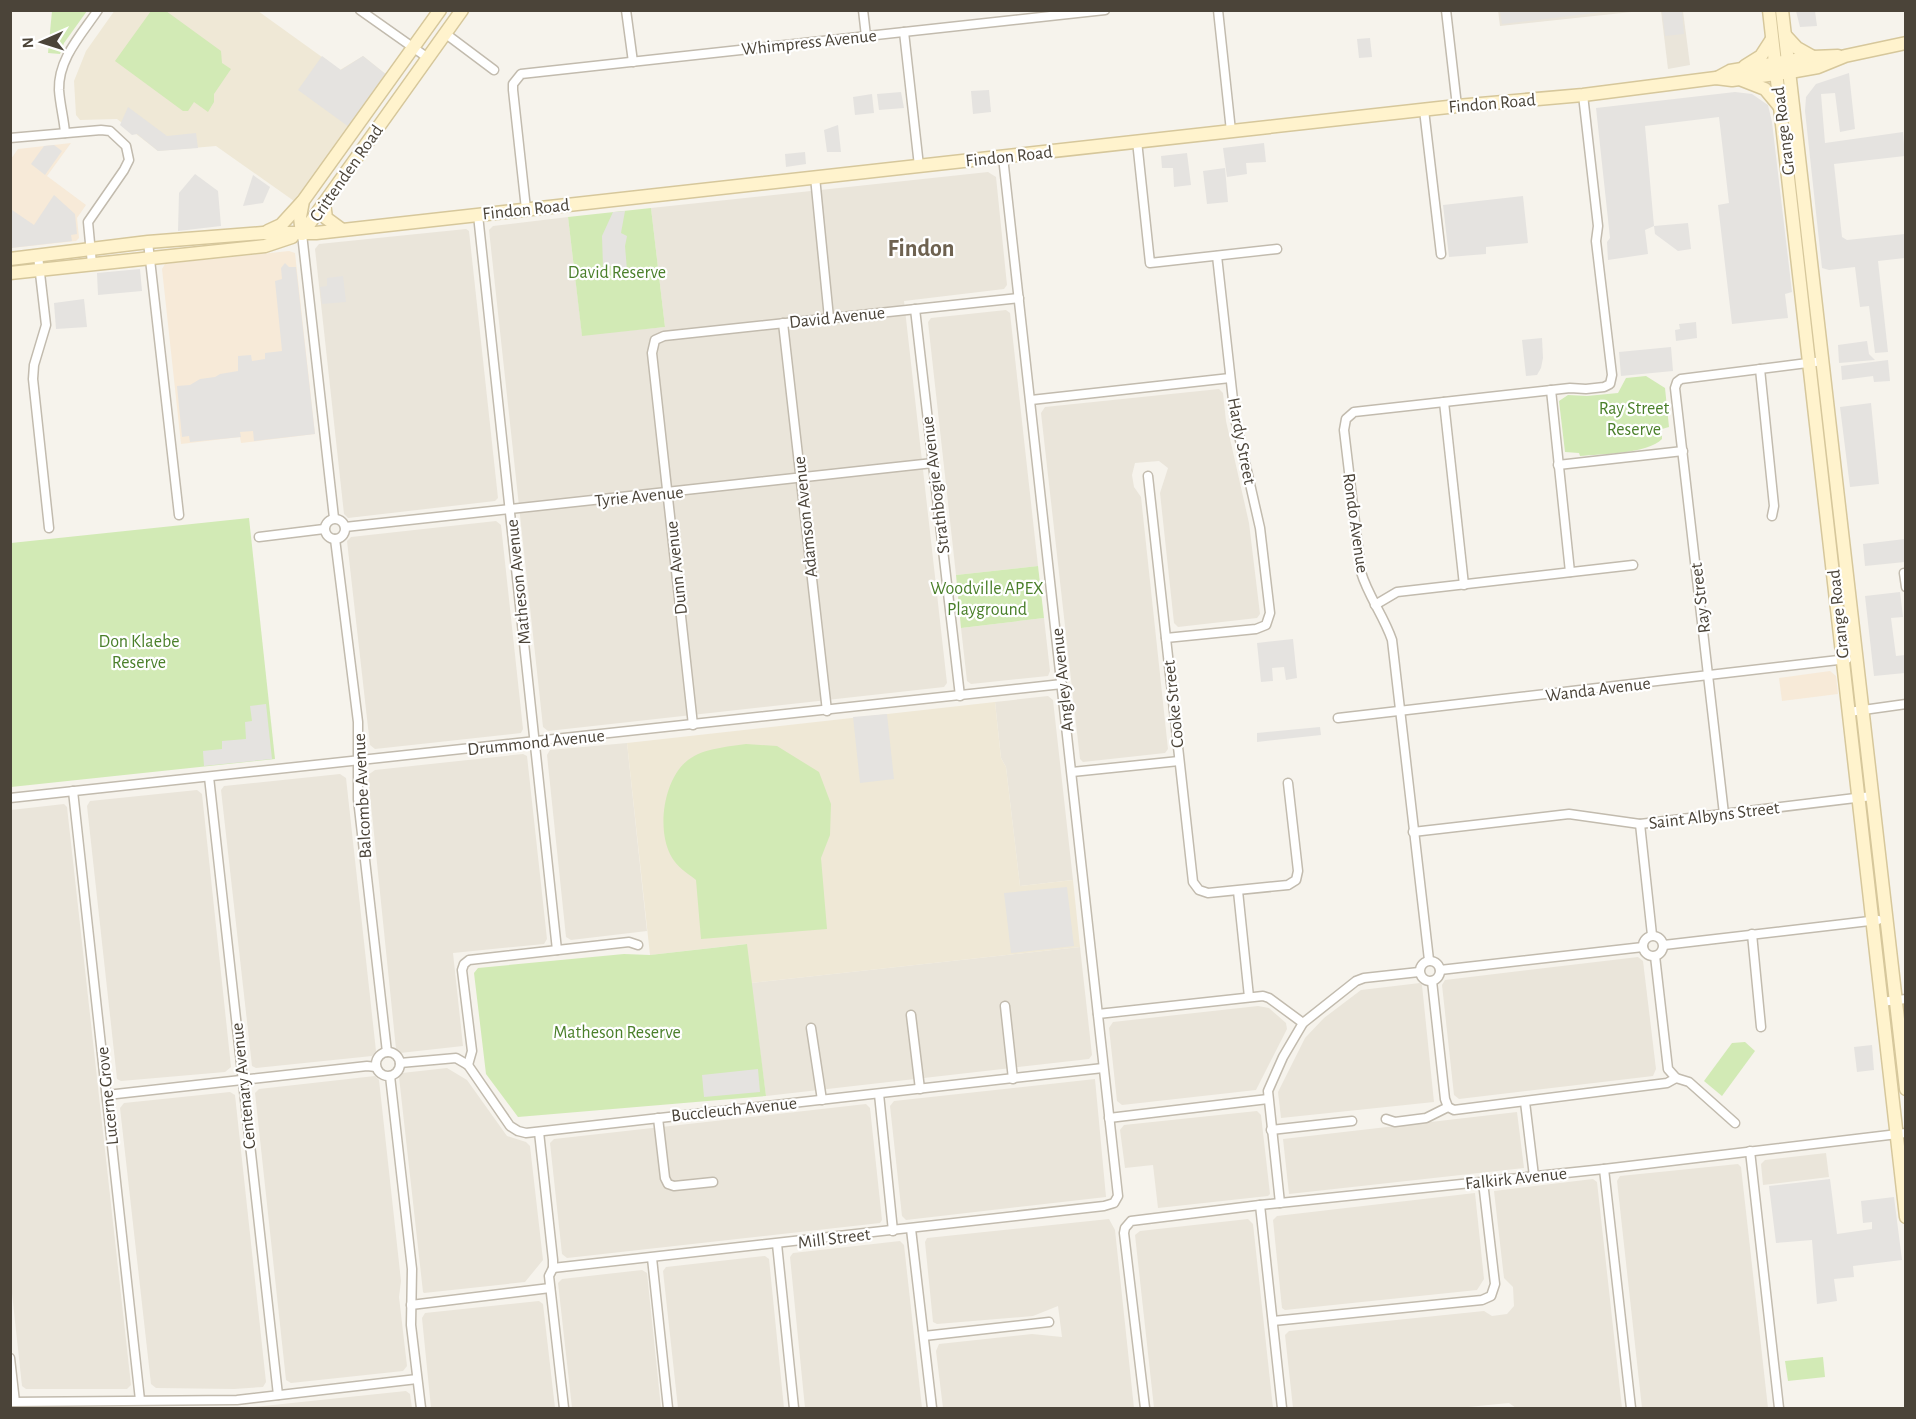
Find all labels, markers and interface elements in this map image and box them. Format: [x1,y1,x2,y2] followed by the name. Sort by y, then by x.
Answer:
[12,12,72,72] north arrow
[741,27,878,59] street label: Whimpress Avenue
[20,37,36,49] text: N
[1770,85,1798,176] street label: Grange Road
[1448,91,1536,117] street label: Findon Road
[307,122,387,225] street label: Crittenden Road
[965,143,1054,171] street label: Findon Road
[482,196,571,224] street label: Findon Road
[888,237,954,261] district label: Findon
[568,264,666,282] park label: David Reserve
[788,304,886,332] street label: David Avenue
[1224,396,1258,486] street label: Hardy Street
[1599,400,1670,439] park label: Ray Street Reserve
[919,415,953,555] street label: Strathbogie Avenue
[791,455,821,579] street label: Adamson Avenue
[1339,472,1371,574] street label: Rondo Avenue
[594,483,684,511] street label: Tyrie Avenue
[503,518,535,645] street label: Matheson Avenue
[663,520,691,616] street label: Dunn Avenue
[1688,561,1714,634] street label: Ray Street
[1825,569,1853,659] street label: Grange Road
[930,580,1044,619] park label: Woodville APEX Playground
[1049,627,1077,733] street label: Angley Avenue
[99,633,179,672] park label: Don Klaebe Reserve
[1160,659,1188,749] street label: Cooke Street
[1545,675,1652,705] street label: Wanda Avenue
[467,727,606,759] street label: Drummond Avenue
[351,733,375,859] street label: Balcombe Avenue
[1648,799,1781,833] street label: Saint Albyns Street
[228,1022,260,1150] street label: Centenary Avenue
[553,1024,681,1042] park label: Matheson Reserve
[94,1046,122,1146] street label: Lucerne Grove
[670,1094,798,1126] street label: Buccleuch Avenue
[1464,1165,1568,1193] street label: Falkirk Avenue
[797,1226,872,1252] street label: Mill Street

